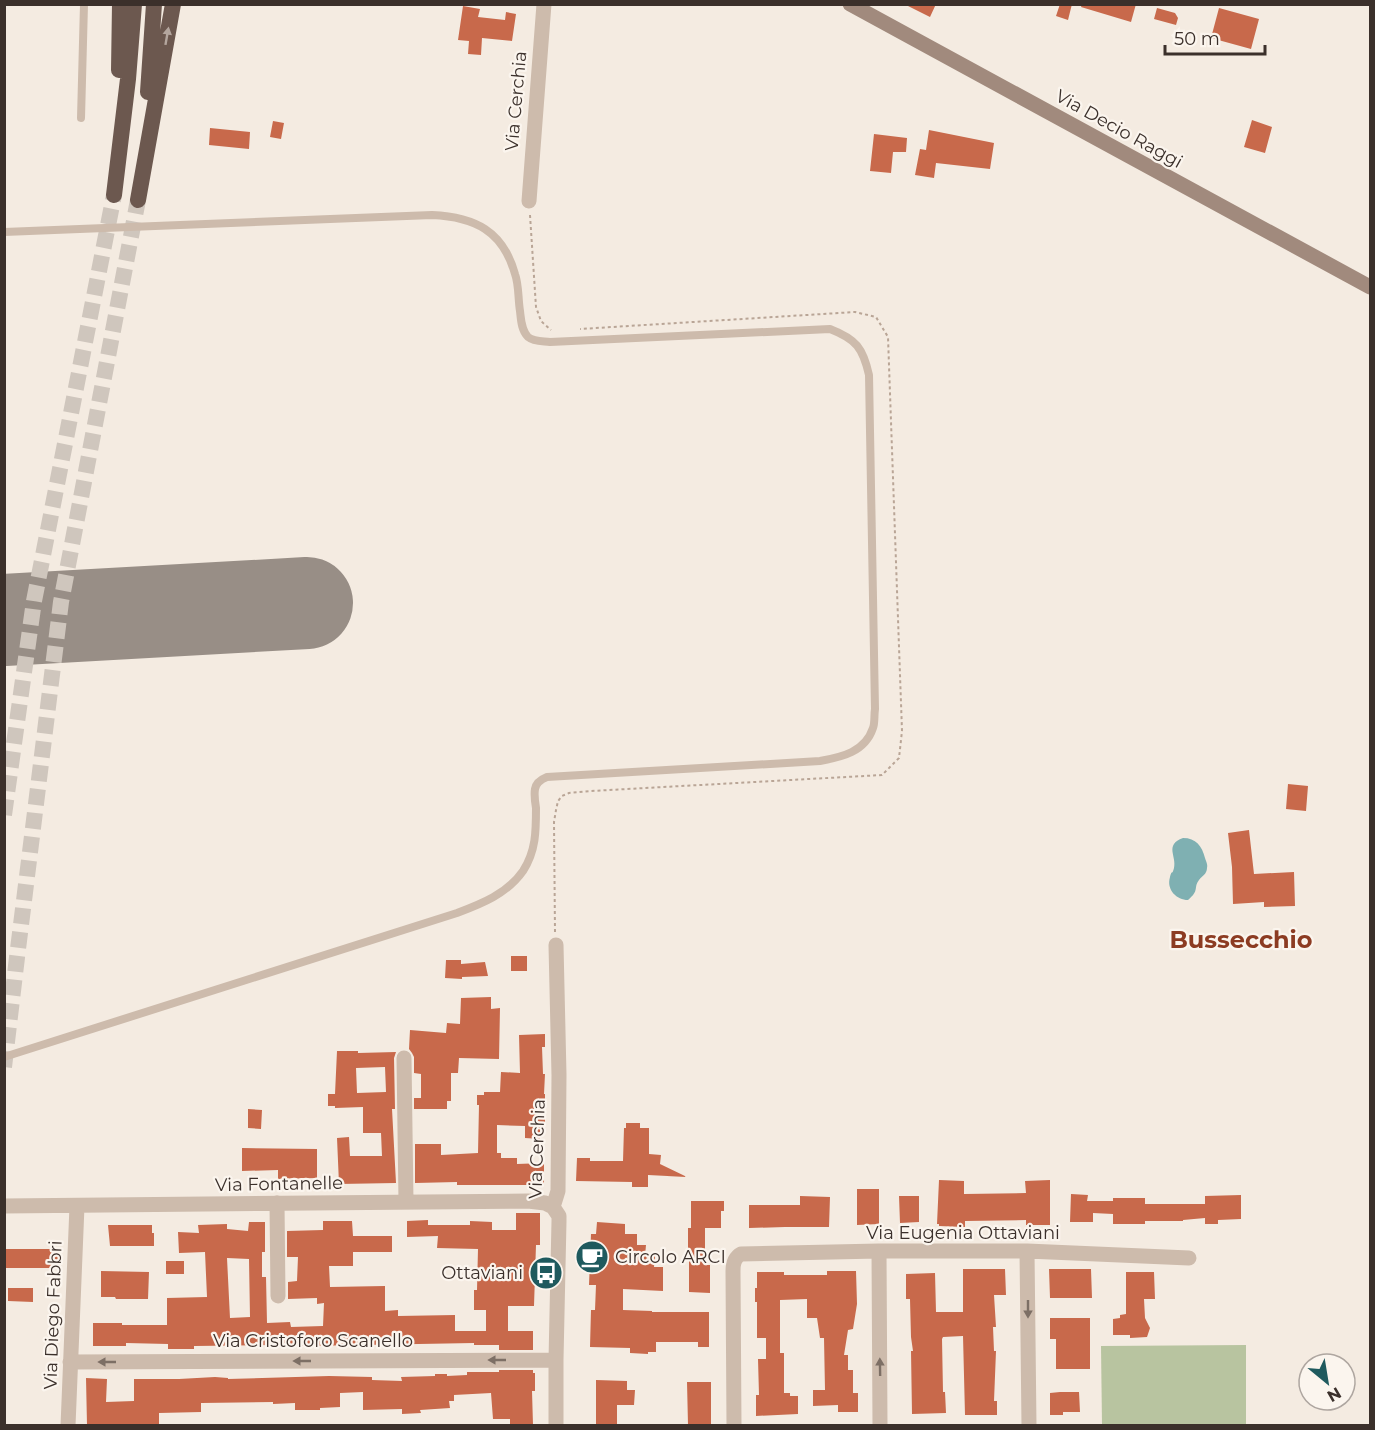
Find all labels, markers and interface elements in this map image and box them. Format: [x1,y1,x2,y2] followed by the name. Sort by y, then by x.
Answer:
[1165,18,1266,56] scale bar
[163,27,172,46] one-way arrow
[1174,28,1220,50] text: 50 m
[501,50,531,152] street label: Via Cerchia
[1052,85,1186,173] street label: Via Decio Raggi
[1169,925,1313,954] district label: Bussecchio
[524,1099,550,1199] street label: Via Cerchia
[215,1172,343,1196] street label: Via Fontanelle
[866,1222,1060,1244] street label: Via Eugenia Ottaviani
[574,1239,610,1275] cafe icon: Circolo ARCI
[39,1240,67,1390] street label: Via Diego Fabbri
[615,1246,726,1268] place label: Circolo ARCI
[528,1255,564,1291] bus stop icon: Ottaviani
[441,1262,523,1284] place label: Ottaviani
[1023,1300,1033,1319] one-way arrow
[213,1330,413,1352] street label: Via Cristoforo Scanello
[1297,1352,1357,1412] north arrow
[488,1355,507,1365] one-way arrow
[293,1356,312,1366] one-way arrow
[98,1357,117,1367] one-way arrow
[875,1358,885,1377] one-way arrow
[1324,1383,1345,1406] text: N

